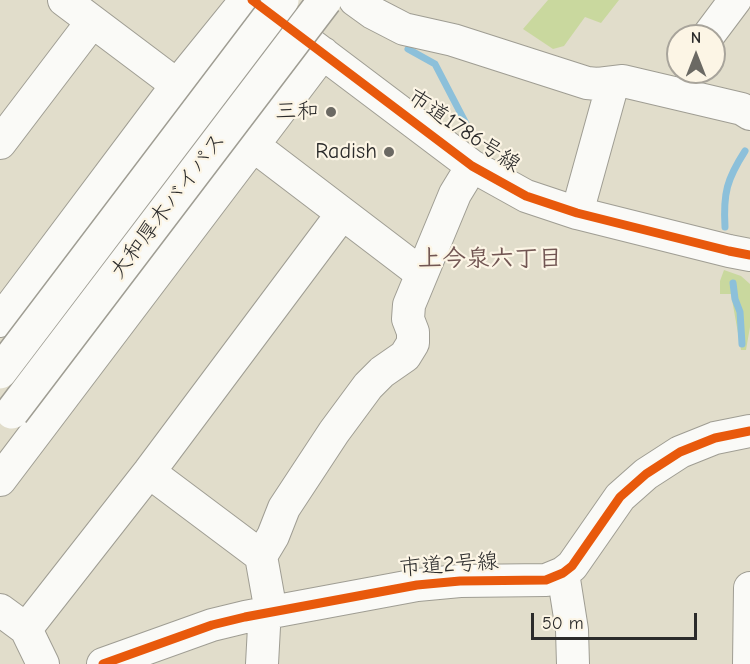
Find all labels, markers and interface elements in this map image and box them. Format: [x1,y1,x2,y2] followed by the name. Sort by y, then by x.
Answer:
[666,24,726,84] north arrow
[691,29,701,47] text: N
[403,84,525,178] street label: 市道1786号線
[275,99,319,125] place label: 三和
[324,105,338,119] marker: 三和
[104,128,232,284] street label: 大和厚木バイパス
[315,139,377,165] place label: Radish
[382,145,396,159] marker: Radish
[418,245,562,273] district label: 上今泉六丁目
[398,548,500,582] street label: 市道2号線
[534,601,700,639] scale bar
[542,613,584,634] text: 50 m

